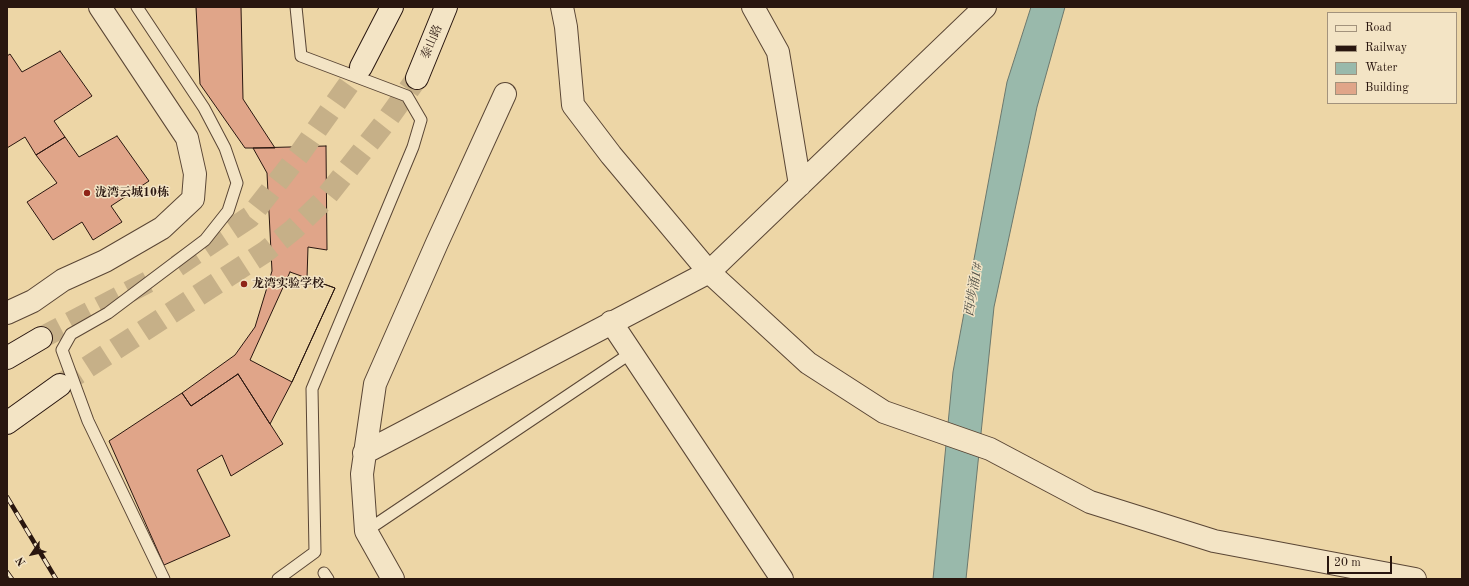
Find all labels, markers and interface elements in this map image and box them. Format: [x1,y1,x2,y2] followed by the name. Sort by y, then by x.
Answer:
[1327,12,1457,104] legend
[1365,22,1392,34] text: Road
[418,23,446,61] street label: 泰山路
[1365,42,1407,54] text: Railway
[1365,62,1397,74] text: Water
[1365,82,1409,94] text: Building
[95,186,169,200] place label: 泷湾云城10栋
[82,188,92,198] marker: 泷湾云城10栋
[962,260,986,318] water label: 西埗涌1#
[252,277,324,291] place label: 龙湾实验学校
[239,279,249,289] marker: 龙湾实验学校
[12,534,52,574] north arrow
[1329,548,1394,574] scale bar
[15,554,29,568] text: N
[1334,557,1361,569] text: 20 m

